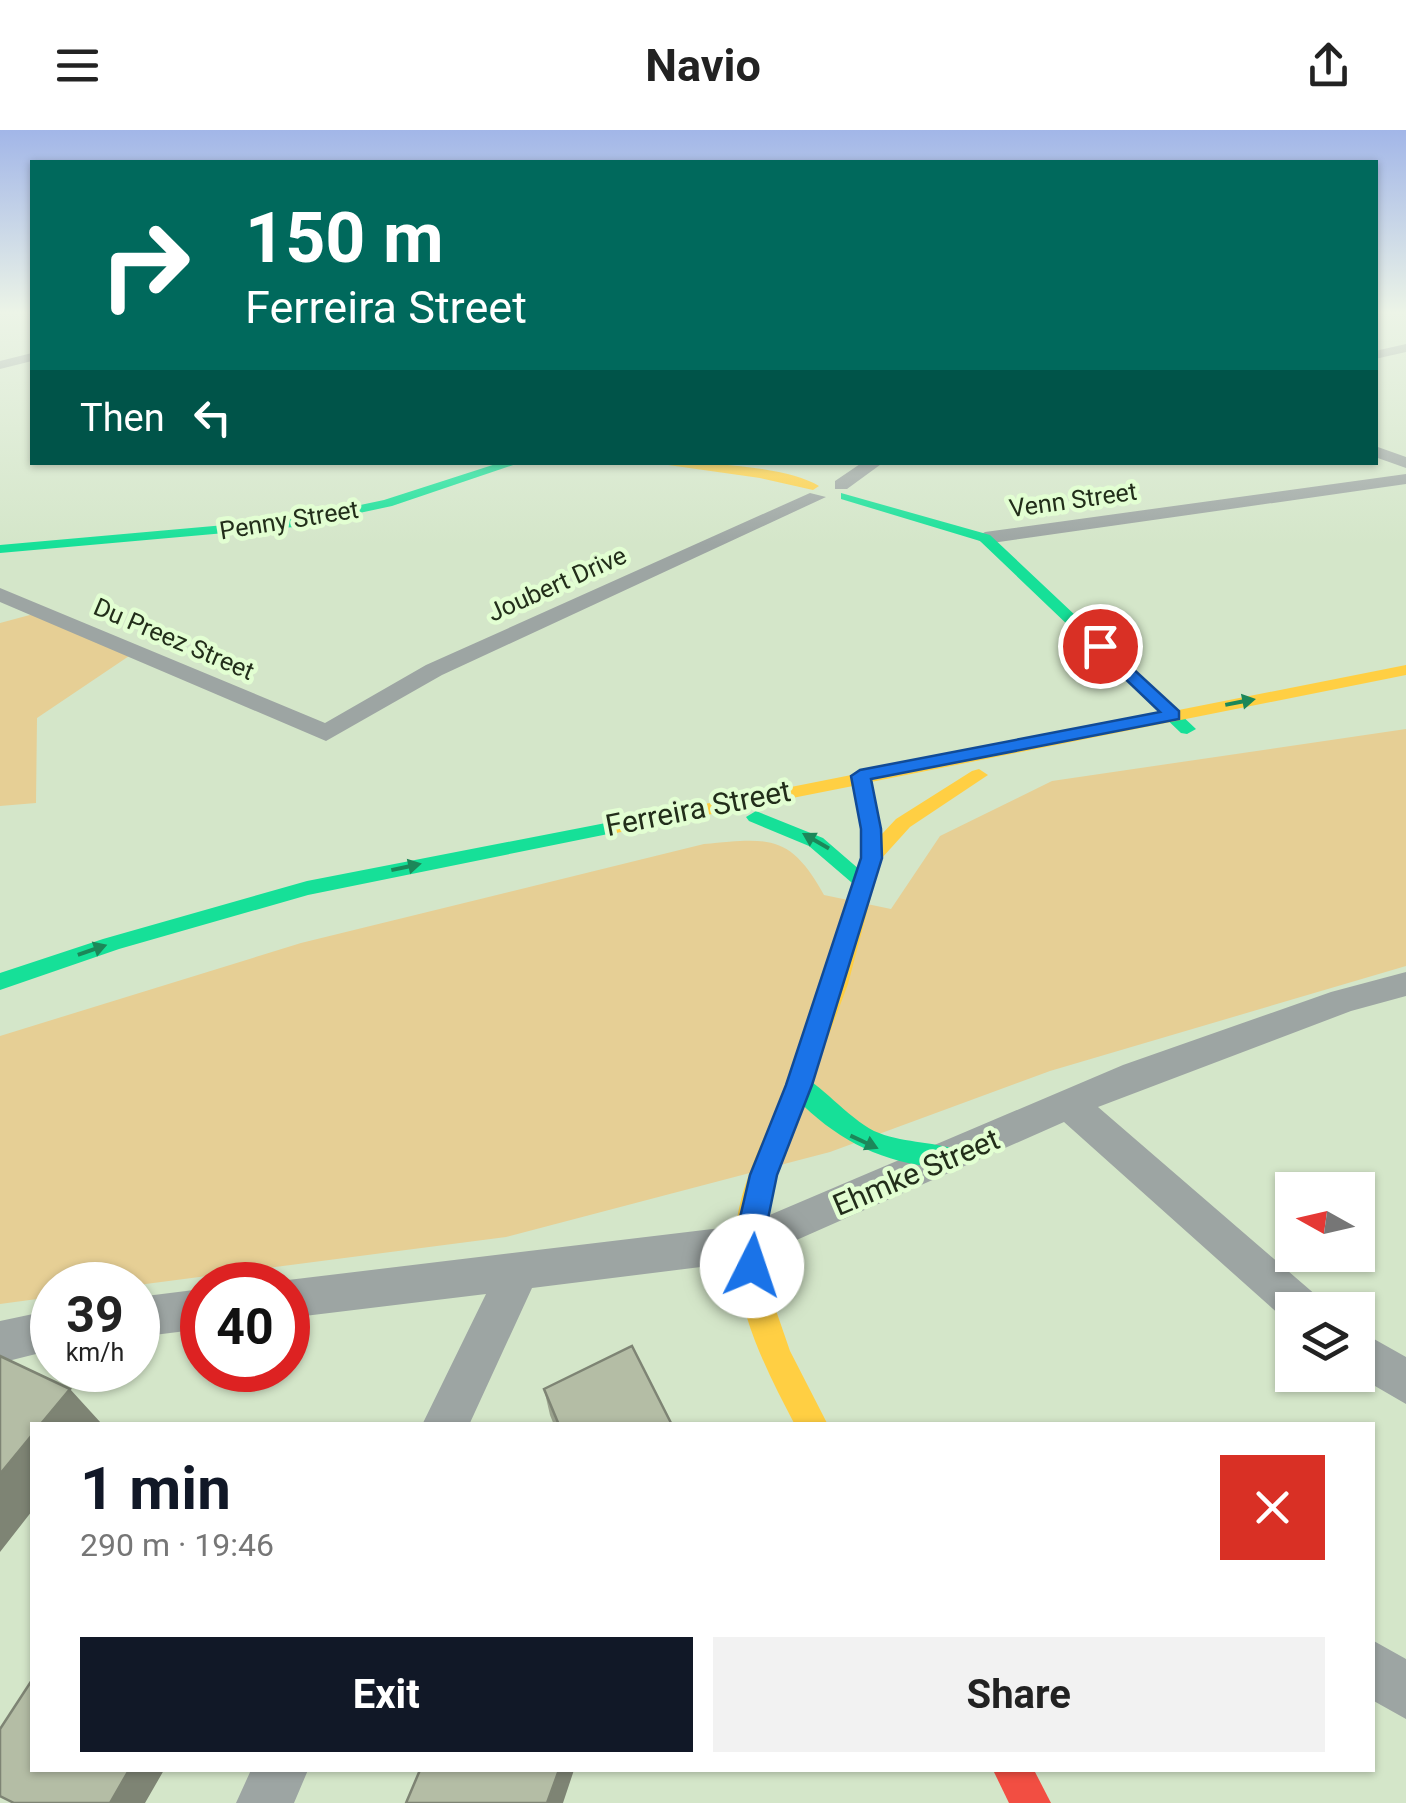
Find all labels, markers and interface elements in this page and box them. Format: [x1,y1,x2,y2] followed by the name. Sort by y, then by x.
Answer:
[50,38,105,93] icon: menu
[1301,38,1356,93] icon: share
[645,39,761,92] text: Navio
[245,197,444,279] text: 150 m
[80,200,210,330] icon: right
[245,281,527,334] text: Ferreira Street
[185,390,240,445] icon: left
[80,396,165,440] text: Then
[1007,477,1139,523] street label: Venn Street
[217,495,361,545] street label: Penny Street
[483,540,631,628] street label: Joubert Drive
[89,592,259,686] street label: Du Preez Street
[1058,604,1143,689] pin
[1073,619,1128,674] icon: arrive
[1225,694,1256,709] one-way arrow
[602,773,794,843] street label: Ferreira Street
[802,832,830,850] one-way arrow
[391,858,422,874] one-way arrow
[78,942,108,957] one-way arrow
[828,1121,1004,1223] street label: Ehmke Street
[850,1133,879,1150] one-way arrow
[1275,1172,1375,1272] north arrow
[1275,1172,1375,1392] map controls
[700,1214,804,1318] position arrow
[180,1262,310,1392] speed limit sign: 40
[66,1286,124,1344] text: 39
[1275,1292,1375,1392] button: layers
[66,1338,124,1367] text: km/h
[80,1453,231,1524] text: 1 min
[1220,1455,1325,1560] button: close
[80,1526,274,1564] text: 290 m · 19:46
[80,1637,693,1752] button: Exit
[713,1637,1325,1752] button: Share

